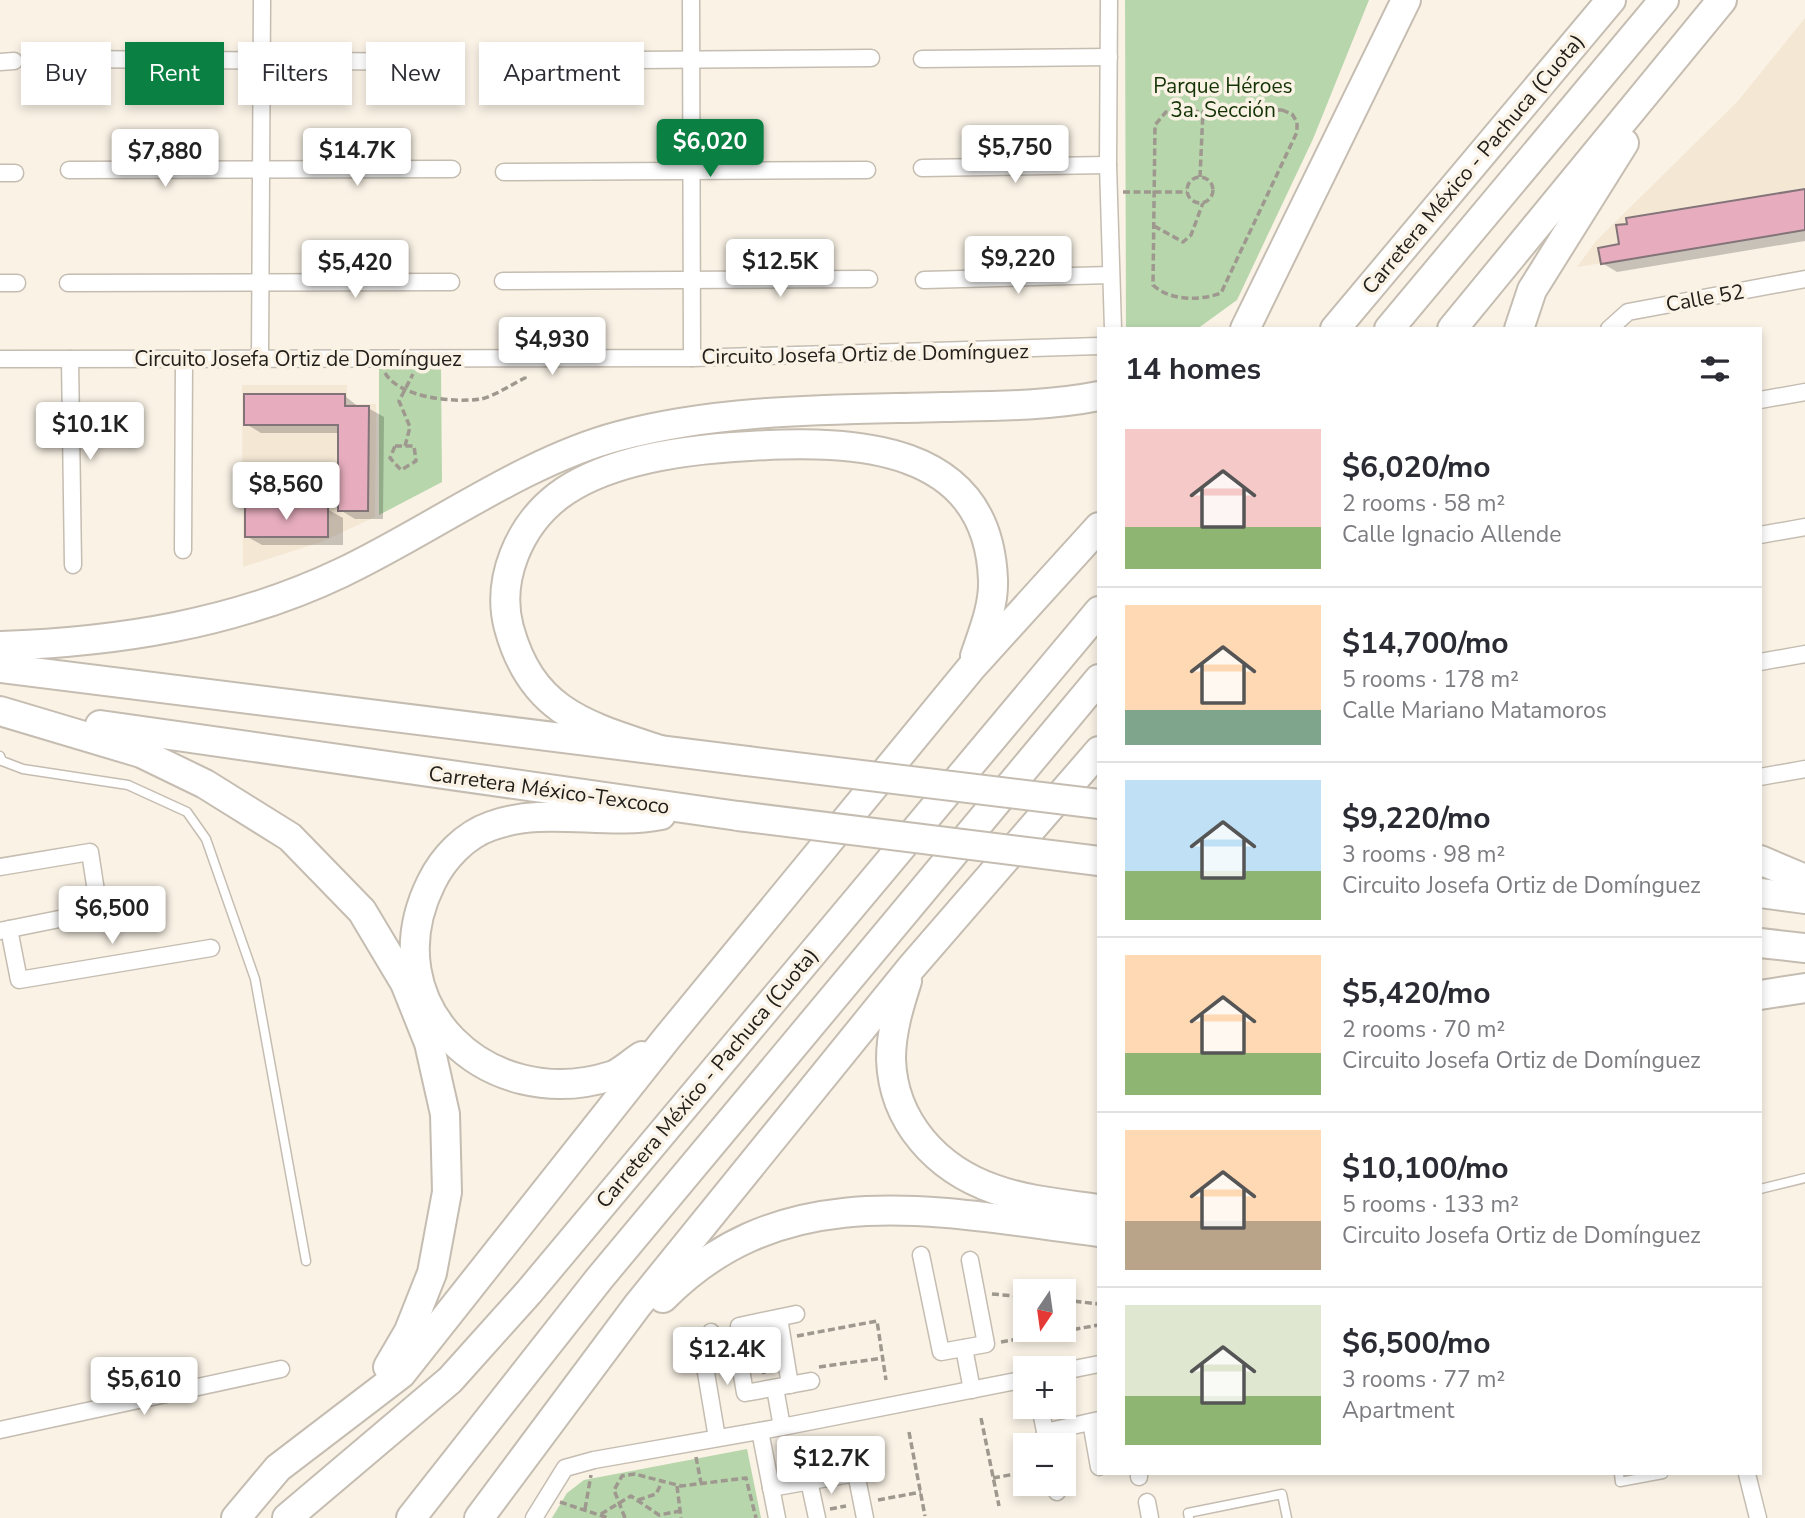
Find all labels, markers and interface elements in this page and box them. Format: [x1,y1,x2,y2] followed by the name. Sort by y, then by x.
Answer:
[1356,28,1590,300] street label: Carretera México - Pachuca (Cuota)
[21,42,111,105] chip: Buy
[125,42,224,105] chip: Rent
[238,42,352,105] chip: Filters
[366,42,465,105] chip: New
[479,42,644,105] chip: Apartment
[1153,72,1293,124] park label: Parque Héroes 3a. Sección
[653,120,767,179] pin: $6,020
[958,125,1072,185] pin: $5,750
[673,126,747,157] text: $6,020
[300,128,414,188] pin: $14.7K
[108,130,222,189] pin: $7,880
[978,132,1052,163] text: $5,750
[319,135,395,166] text: $14.7K
[128,136,202,167] text: $7,880
[961,236,1075,296] pin: $9,220
[298,240,412,300] pin: $5,420
[723,240,837,299] pin: $12.5K
[981,243,1055,274] text: $9,220
[742,246,818,277] text: $12.5K
[318,247,392,278] text: $5,420
[1664,277,1746,319] street label: Calle 52
[495,318,609,377] pin: $4,930
[515,324,589,355] text: $4,930
[701,337,1029,371] street label: Circuito Josefa Ortiz de Domínguez
[134,345,462,373] street label: Circuito Josefa Ortiz de Domínguez
[1125,349,1261,390] text: 14 homes
[1696,350,1734,388] icon: filters
[33,402,147,462] pin: $10.1K
[52,409,128,440] text: $10.1K
[1342,447,1491,488] text: $6,020/mo
[1181,457,1265,541] icon: home
[229,462,343,522] pin: $8,560
[249,469,323,500] text: $8,560
[1342,488,1505,519] text: 2 rooms · 58 m²
[1342,519,1561,550] text: Calle Ignacio Allende
[1342,623,1509,664] text: $14,700/mo
[1181,633,1265,717] icon: home
[1342,664,1519,695] text: 5 rooms · 178 m²
[1342,695,1607,726] text: Calle Mariano Matamoros
[427,759,671,821] street label: Carretera México-Texcoco
[1342,798,1491,839] text: $9,220/mo
[1181,808,1265,892] icon: home
[1342,839,1505,870] text: 3 rooms · 98 m²
[1342,870,1701,901] text: Circuito Josefa Ortiz de Domínguez
[55,886,169,946] pin: $6,500
[75,893,149,924] text: $6,500
[590,942,824,1214] street label: Carretera México - Pachuca (Cuota)
[1342,973,1491,1014] text: $5,420/mo
[1181,983,1265,1067] icon: home
[1342,1014,1505,1045] text: 2 rooms · 70 m²
[1342,1045,1701,1076] text: Circuito Josefa Ortiz de Domínguez
[1342,1148,1509,1189] text: $10,100/mo
[1181,1158,1265,1242] icon: home
[1342,1189,1519,1220] text: 5 rooms · 133 m²
[1342,1220,1701,1251] text: Circuito Josefa Ortiz de Domínguez
[1013,1279,1076,1342] north arrow
[1013,1279,1076,1496] map controls
[1342,1323,1491,1364] text: $6,500/mo
[670,1328,784,1387] pin: $12.4K
[1181,1333,1265,1417] icon: home
[689,1334,765,1365] text: $12.4K
[1013,1356,1076,1419] button: +
[87,1358,201,1417] pin: $5,610
[107,1364,181,1395] text: $5,610
[1342,1364,1505,1395] text: 3 rooms · 77 m²
[1342,1395,1454,1426] text: Apartment
[1013,1433,1076,1496] button: −
[774,1436,888,1496] pin: $12.7K
[793,1443,869,1474] text: $12.7K

